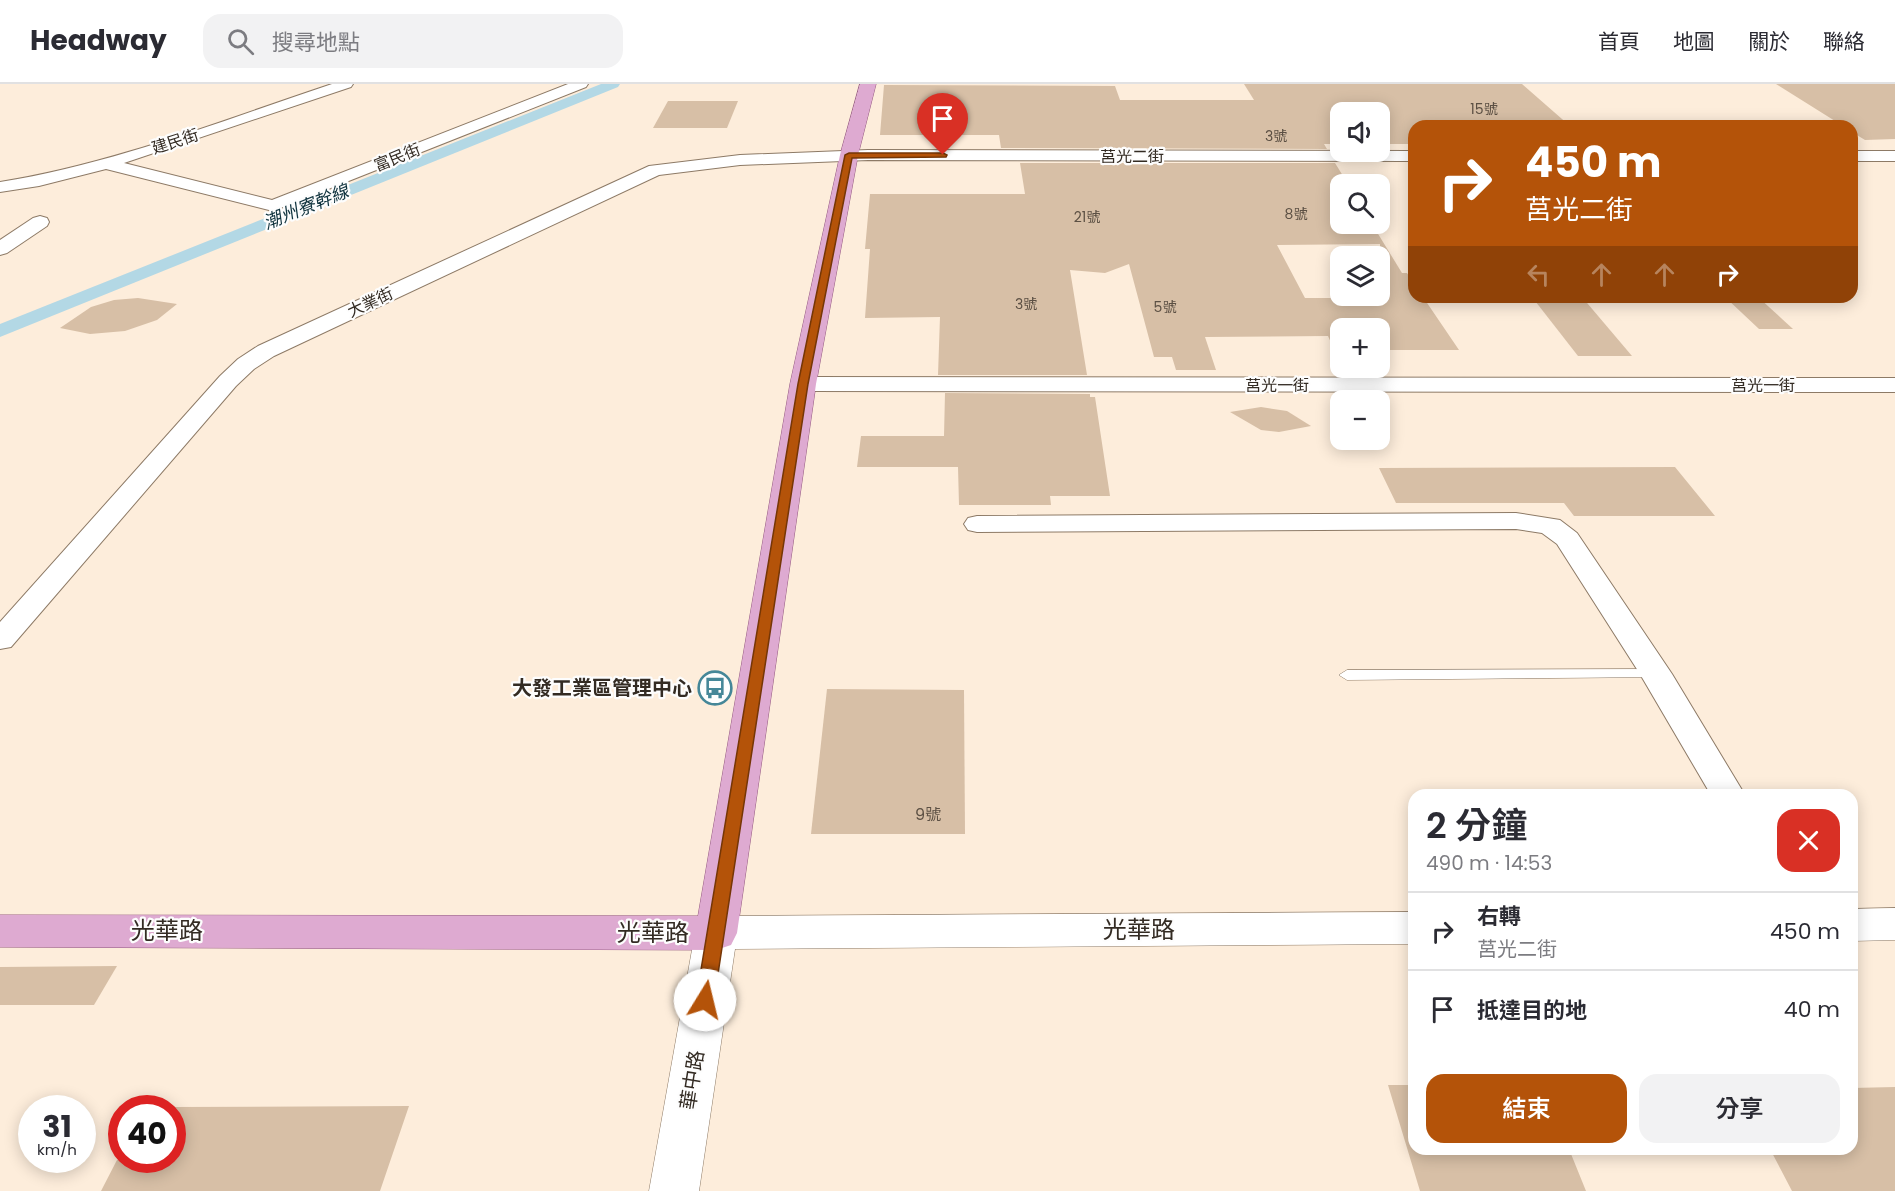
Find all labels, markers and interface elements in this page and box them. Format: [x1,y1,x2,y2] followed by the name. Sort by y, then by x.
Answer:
[203,14,623,68] search box
[30,21,167,60] text: Headway
[224,25,257,58] icon: search
[272,27,360,58] text: 搜尋地點
[1598,27,1640,56] text: 首頁
[1673,27,1715,56] text: 地圖
[1748,27,1790,56] text: 關於
[1823,27,1865,56] text: 聯絡
[917,93,968,155] pin
[1470,99,1498,119] house number: 15號
[926,102,959,135] icon: arrive
[1330,102,1390,450] map controls
[1330,102,1390,162] button: sound
[149,123,202,160] street label: 建民街
[1265,126,1287,146] house number: 3號
[1525,133,1662,192] text: 450 m
[371,138,424,177] street label: 富民街
[1426,144,1504,222] icon: right
[1100,145,1164,168] street label: 莒光二街
[1330,174,1390,234] button: search
[259,177,354,235] water label: 潮州寮幹線
[1525,191,1633,228] text: 莒光二街
[1285,204,1307,224] house number: 8號
[1074,207,1100,227] house number: 21號
[1330,246,1390,306] button: layers
[1522,258,1555,291] icon: left
[1585,258,1618,291] icon: ahead
[1648,258,1681,291] icon: ahead
[1711,258,1744,291] icon: right
[344,282,397,323] street label: 大業街
[1015,294,1037,314] house number: 3號
[1154,297,1176,317] house number: 5號
[1330,318,1390,378] button: +
[1245,374,1309,397] street label: 莒光一街
[1731,374,1795,397] street label: 莒光一街
[1330,390,1390,450] button: −
[697,670,733,706] bus stop icon: 大發工業區管理中心
[512,674,692,702] place label: 大發工業區管理中心
[1426,800,1527,851] text: 2 分鐘
[915,803,941,826] house number: 9號
[1777,809,1840,872] button: close
[1426,849,1552,877] text: 490 m · 14:53
[1477,901,1521,932] text: 右轉
[1103,913,1175,946] street label: 光華路
[131,914,203,947] street label: 光華路
[1426,915,1459,948] icon: right
[617,916,689,949] street label: 光華路
[1770,916,1840,947] text: 450 m
[1477,935,1557,963] text: 莒光二街
[673,968,737,1032] position arrow
[1426,993,1459,1026] icon: arrive
[1784,994,1840,1025] text: 40 m
[1477,995,1587,1026] text: 抵達目的地
[673,1048,711,1112] street label: 華中路
[1426,1074,1627,1143] button: 結束
[1639,1074,1840,1143] button: 分享
[108,1095,186,1173] speed limit sign: 40
[42,1105,72,1148] text: 31
[37,1139,77,1160] text: km/h

